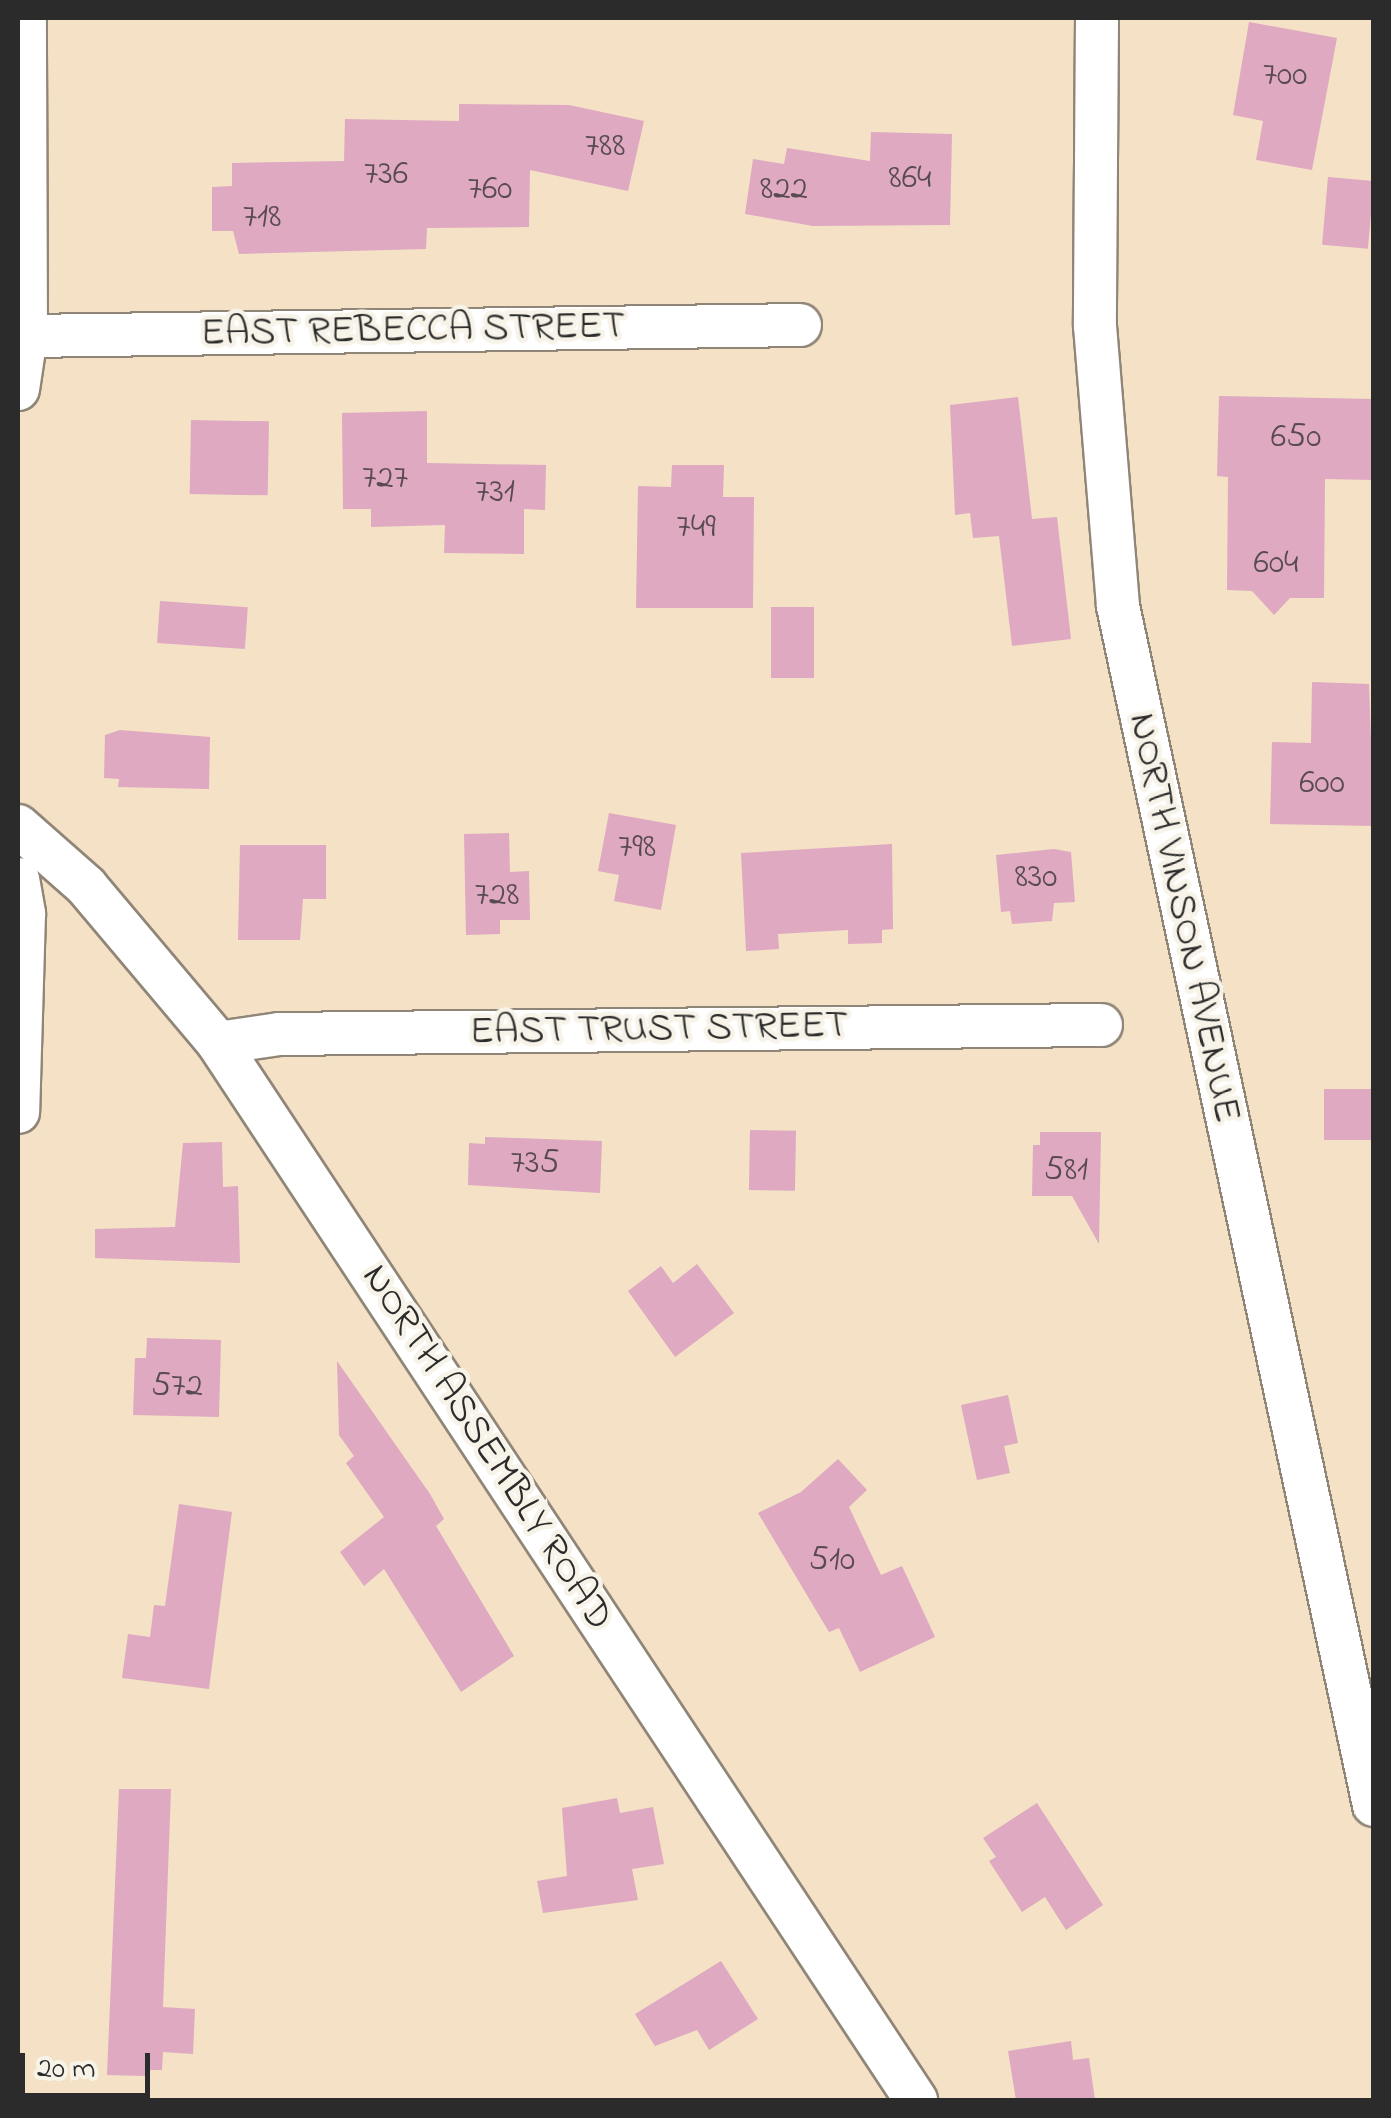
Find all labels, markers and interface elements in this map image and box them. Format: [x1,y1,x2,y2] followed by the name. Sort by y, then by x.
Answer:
[1263,55,1307,97] house number: 700
[585,126,625,168] house number: 788
[364,154,408,196] house number: 736
[889,158,931,200] house number: 864
[468,169,512,211] house number: 760
[760,169,808,211] house number: 822
[243,197,281,239] house number: 718
[200,303,626,359] street label: EAST REBECCA STREET
[1271,417,1321,459] house number: 650
[362,458,408,500] house number: 727
[475,472,515,514] house number: 731
[676,507,716,549] house number: 749
[1254,543,1298,585] house number: 604
[1116,709,1250,1127] street label: NORTH VINSON AVENUE
[1299,763,1345,805] house number: 600
[618,827,656,869] house number: 798
[1015,857,1057,899] house number: 830
[475,875,519,917] house number: 728
[469,1003,849,1057] street label: EAST TRUST STREET
[511,1143,559,1185] house number: 735
[1044,1150,1088,1192] house number: 581
[350,1256,622,1640] street label: NORTH ASSEMBLY ROAD
[151,1366,203,1408] house number: 572
[809,1540,855,1582] house number: 510
[25,2033,155,2095] scale bar
[37,2048,96,2092] text: 20 m

